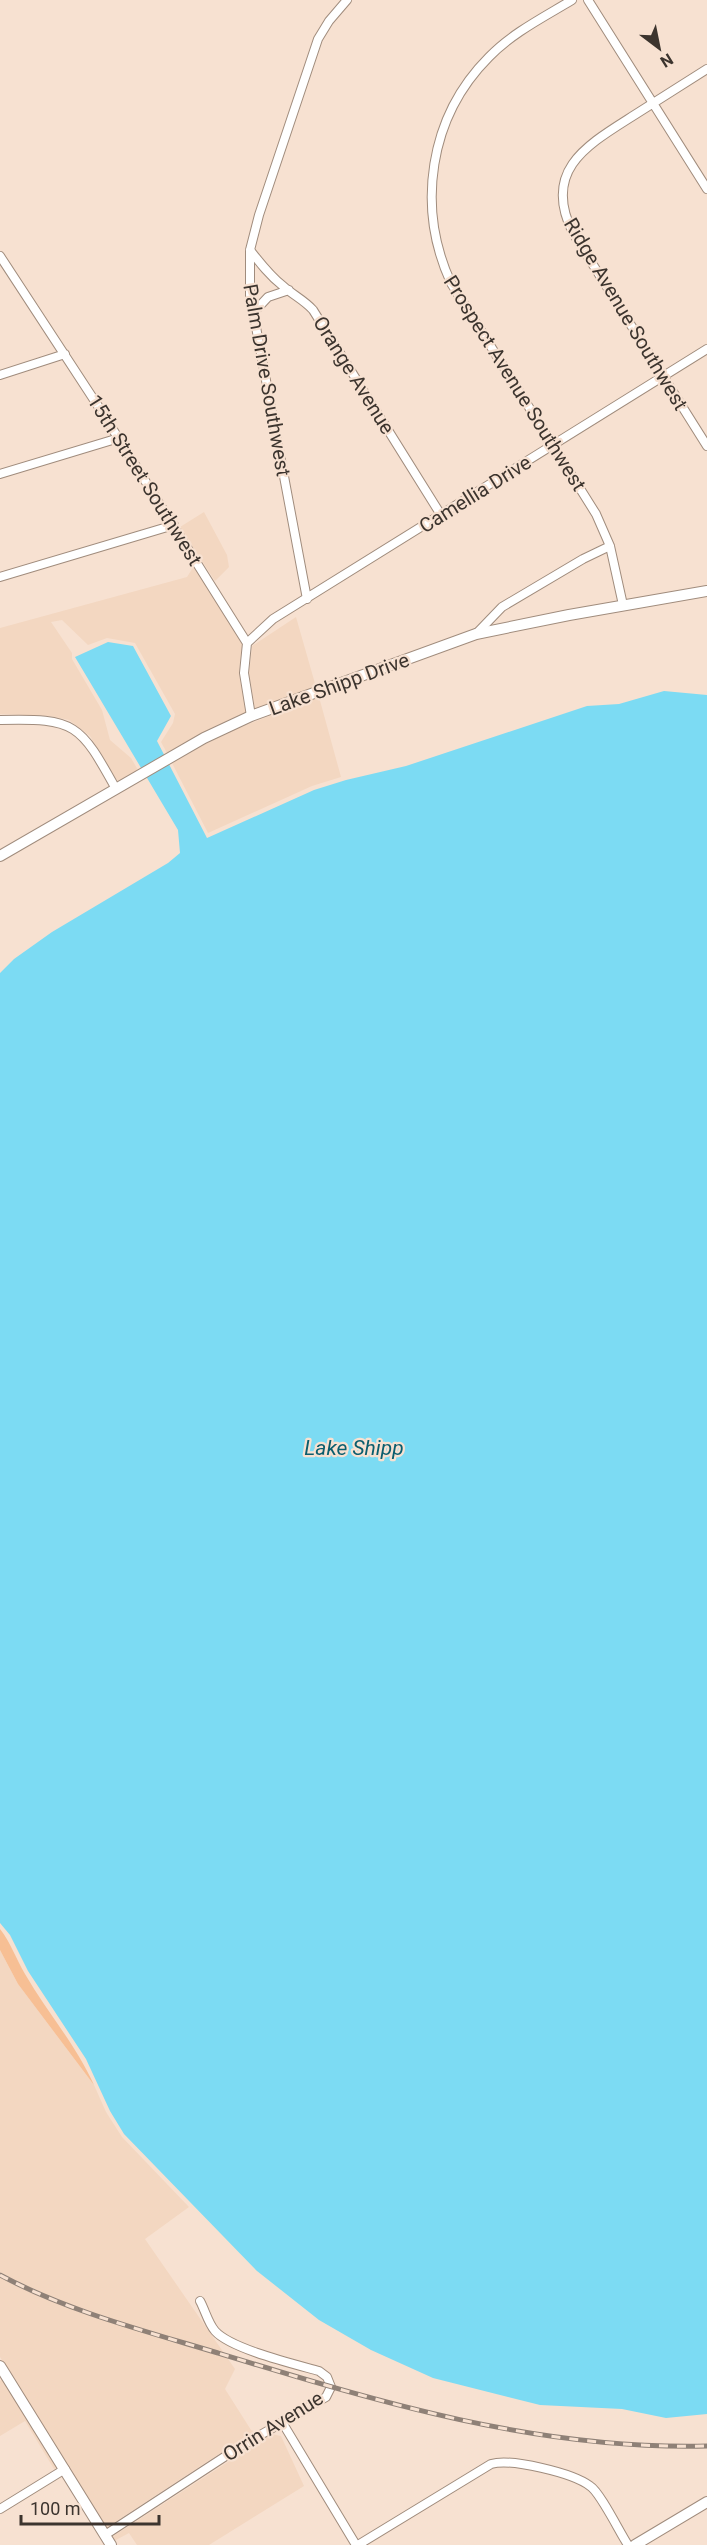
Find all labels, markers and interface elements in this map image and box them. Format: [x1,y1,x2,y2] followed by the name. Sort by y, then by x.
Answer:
[629,18,689,78] north arrow
[657,49,677,71] text: N
[559,214,693,414] street label: Ridge Avenue Southwest
[439,271,591,495] street label: Prospect Avenue Southwest
[238,282,296,478] street label: Palm Drive Southwest
[308,312,400,438] street label: Orange Avenue
[83,390,207,570] street label: 15th Street Southwest
[415,450,535,538] street label: Camellia Drive
[266,648,412,720] street label: Lake Shipp Drive
[304,1436,404,1460] water label: Lake Shipp
[218,2386,328,2466] street label: Orrin Avenue
[21,2488,159,2526] scale bar
[30,2498,81,2519] text: 100 m

